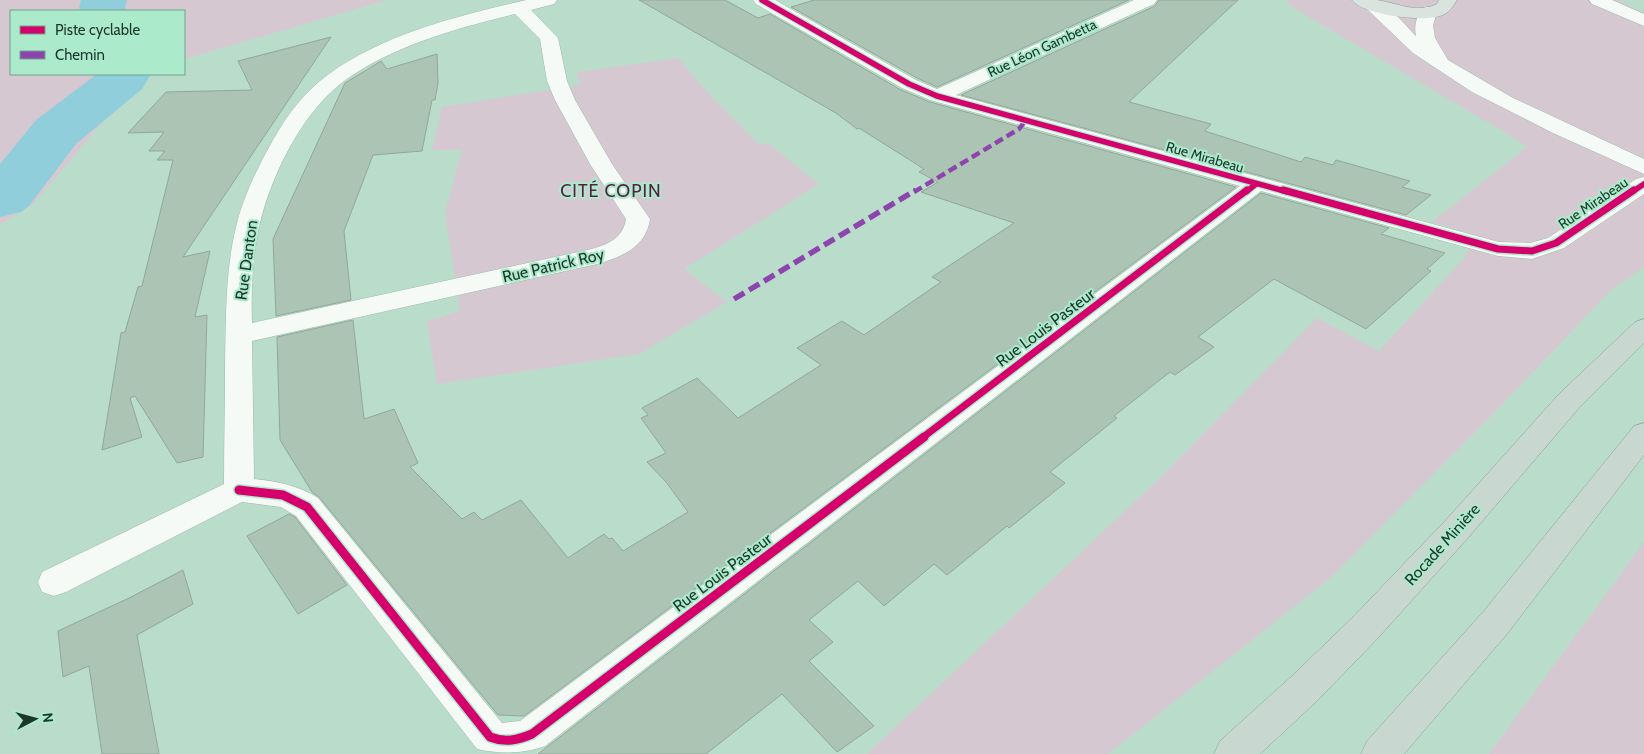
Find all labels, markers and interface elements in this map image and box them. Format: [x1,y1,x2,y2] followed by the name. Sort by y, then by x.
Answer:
[10,10,185,75] legend
[985,15,1100,81] street label: Rue Léon Gambetta
[55,21,141,39] text: Piste cyclable
[55,46,105,64] text: Chemin
[1164,137,1246,177] street label: Rue Mirabeau
[1555,173,1631,233] street label: Rue Mirabeau
[560,180,662,202] district label: CITÉ COPIN
[231,219,262,301] street label: Rue Danton
[500,245,606,286] street label: Rue Patrick Roy
[992,284,1099,371] street label: Rue Louis Pasteur
[1401,499,1484,589] street label: Rocade Minière
[669,529,776,616] street label: Rue Louis Pasteur
[10,694,60,744] north arrow
[38,712,57,724] text: N

